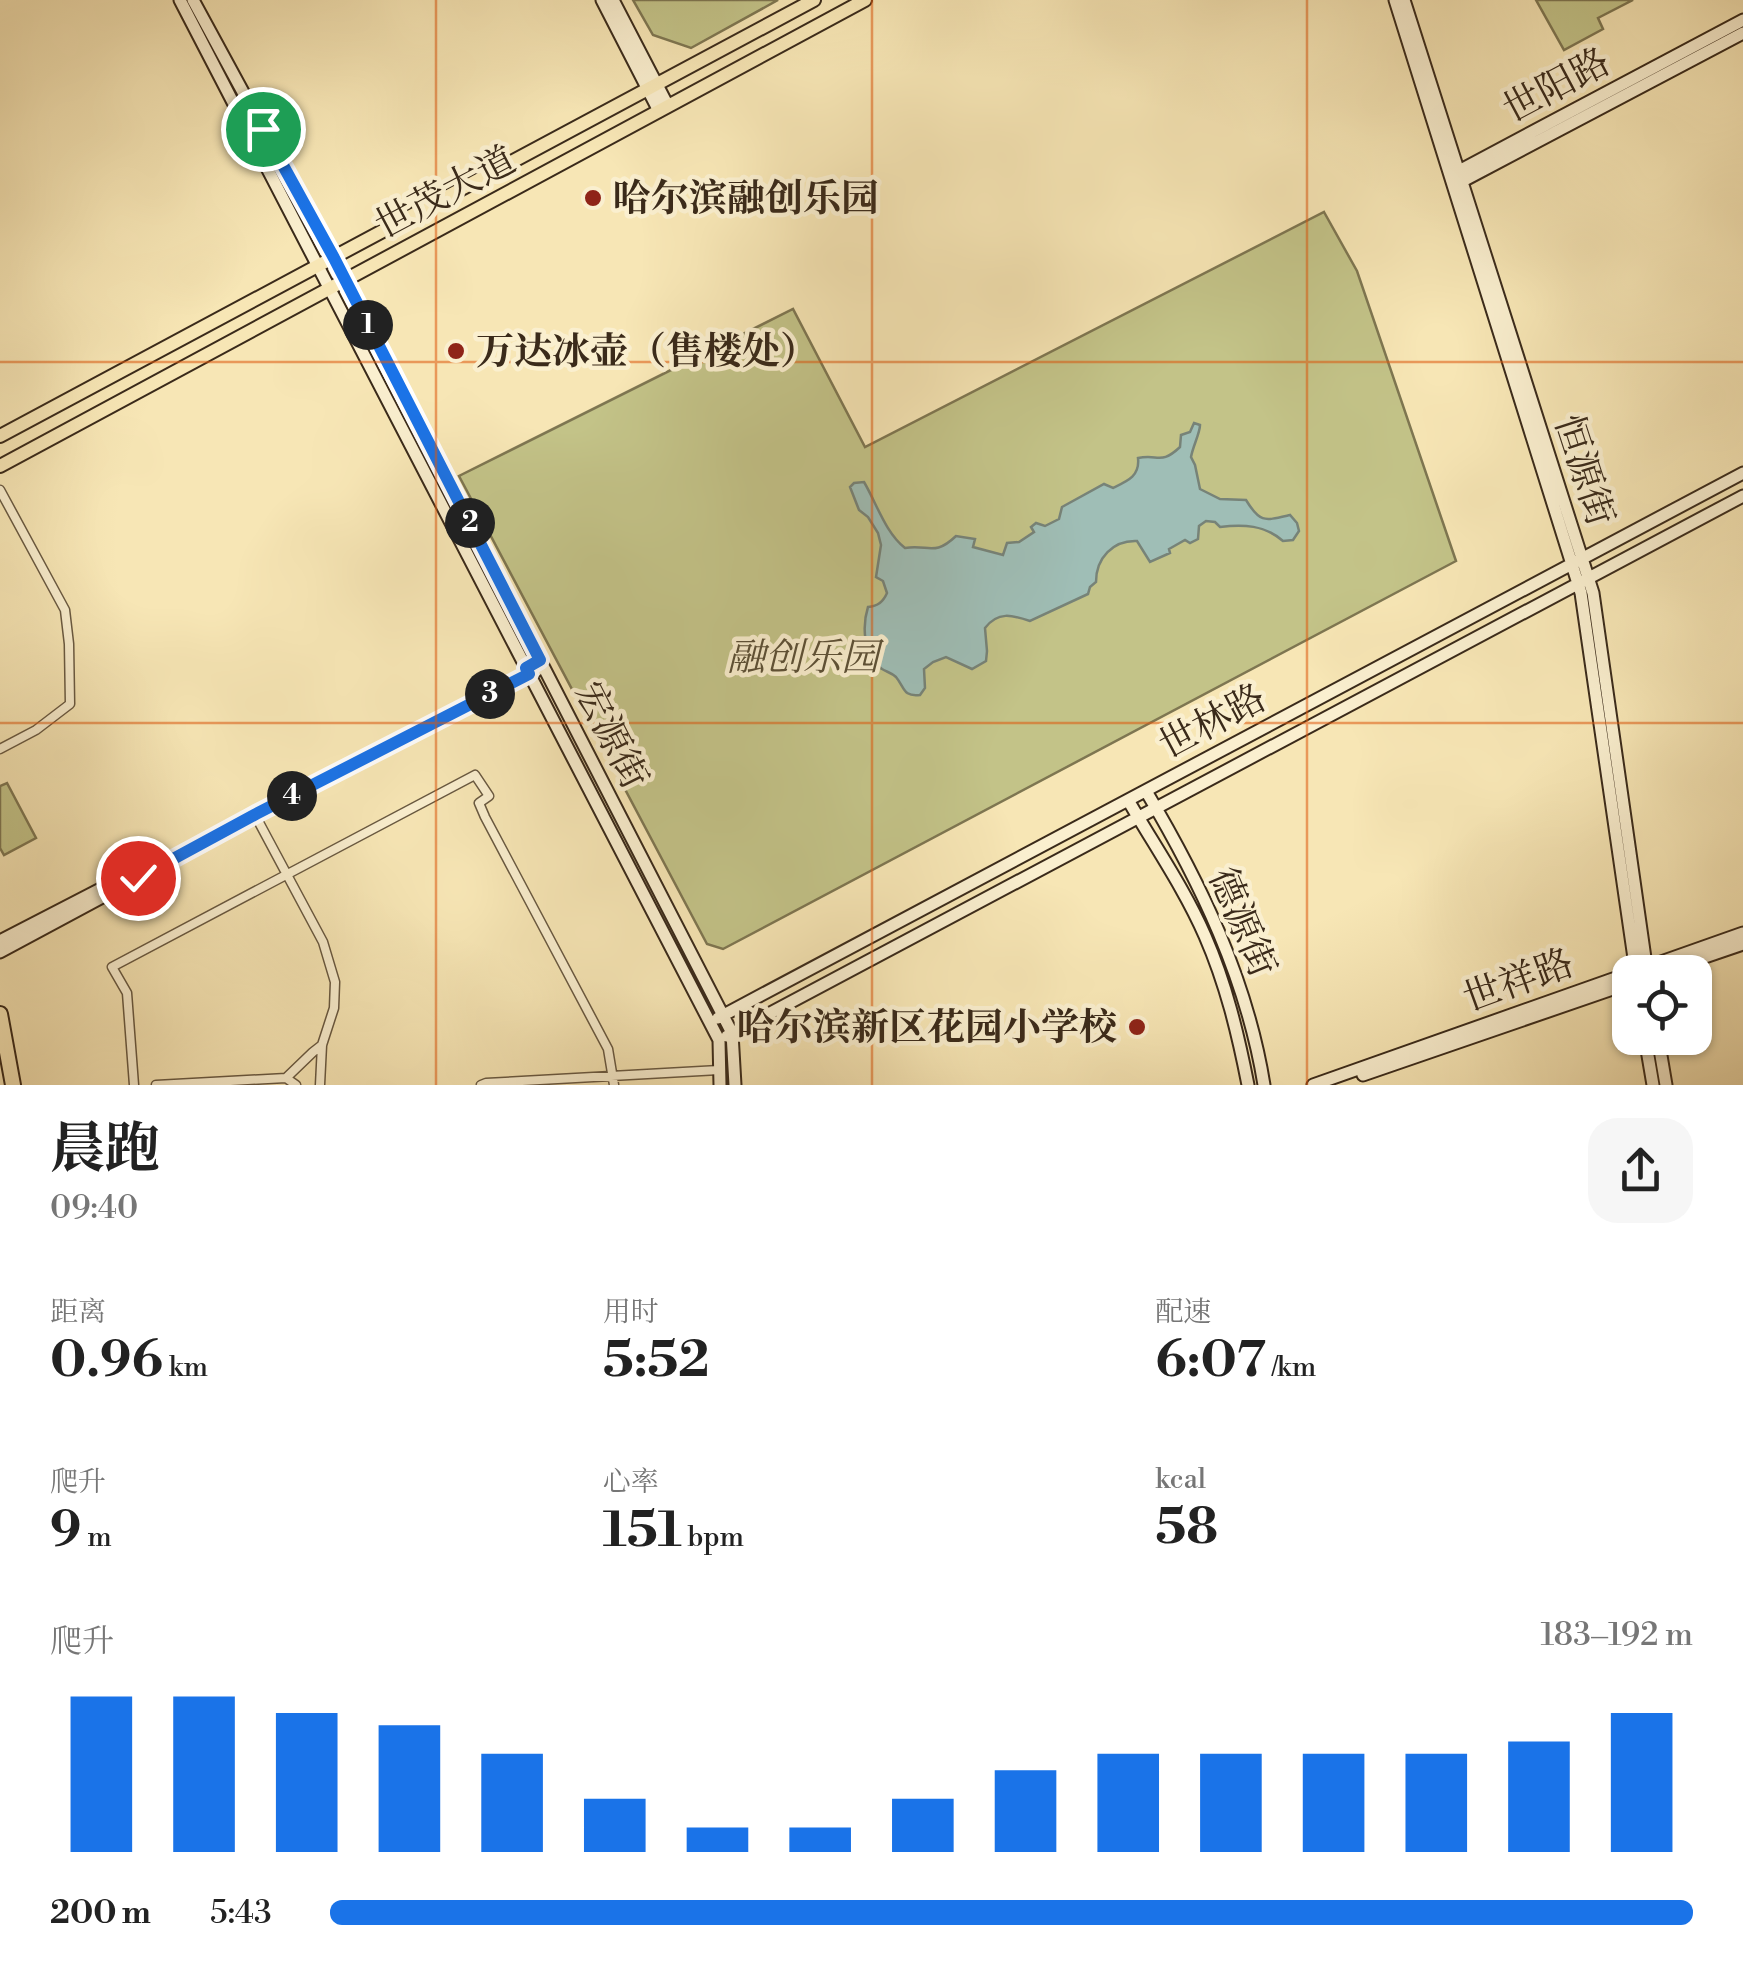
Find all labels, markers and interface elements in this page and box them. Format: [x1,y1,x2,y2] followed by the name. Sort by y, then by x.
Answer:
[1495,39,1618,134] street label: 世阳路
[221,87,306,172] pin
[236,102,291,157] icon: arrive
[368,137,524,250] street label: 世茂大道
[613,176,879,223] place label: 哈尔滨融创乐园
[582,187,604,209] marker: 哈尔滨融创乐园
[343,300,393,350] pin: 1
[361,307,375,342] text: 1
[476,329,818,376] place label: 万达冰壶（售楼处）
[445,340,467,362] marker: 万达冰壶（售楼处）
[1544,409,1624,532] street label: 恒源街
[445,498,495,548] pin: 2
[461,505,479,540] text: 2
[727,635,885,682] park label: 融创乐园
[465,669,515,719] pin: 3
[564,674,657,797] street label: 宏源街
[1151,675,1274,770] street label: 世林路
[482,676,498,711] text: 3
[267,771,317,821] pin: 4
[283,778,301,813] text: 4
[96,836,181,921] pin
[111,851,166,906] icon: check
[1198,861,1286,984] street label: 德源街
[1457,940,1580,1023] street label: 世祥路
[1612,955,1712,1055] map controls
[1612,955,1712,1055] button: locate
[737,1005,1117,1052] place label: 哈尔滨新区花园小学校
[1126,1016,1148,1038] marker: 哈尔滨新区花园小学校
[50,1116,160,1185] text: 晨跑
[1588,1118,1693,1223] button: share
[50,1188,138,1228] text: 09:40
[50,1295,106,1330] text: 距离
[603,1295,659,1330] text: 用时
[1155,1295,1211,1330] text: 配速
[50,1330,163,1392] text: 0.96
[603,1330,710,1392] text: 5:52
[1155,1330,1266,1392] text: 6:07
[163,1350,208,1385] text: km
[1266,1350,1316,1385] text: /km
[1155,1462,1206,1497] text: kcal
[50,1465,106,1500] text: 爬升
[603,1465,659,1500] text: 心率
[1155,1497,1218,1559] text: 58
[50,1500,82,1562] text: 9
[603,1500,682,1562] text: 151
[82,1520,112,1555] text: m
[682,1520,744,1555] text: bpm
[1540,1615,1693,1655] text: 183–192 m
[50,1622,114,1662] text: 爬升
[50,1893,151,1933] text: 200 m
[210,1893,272,1933] text: 5:43

